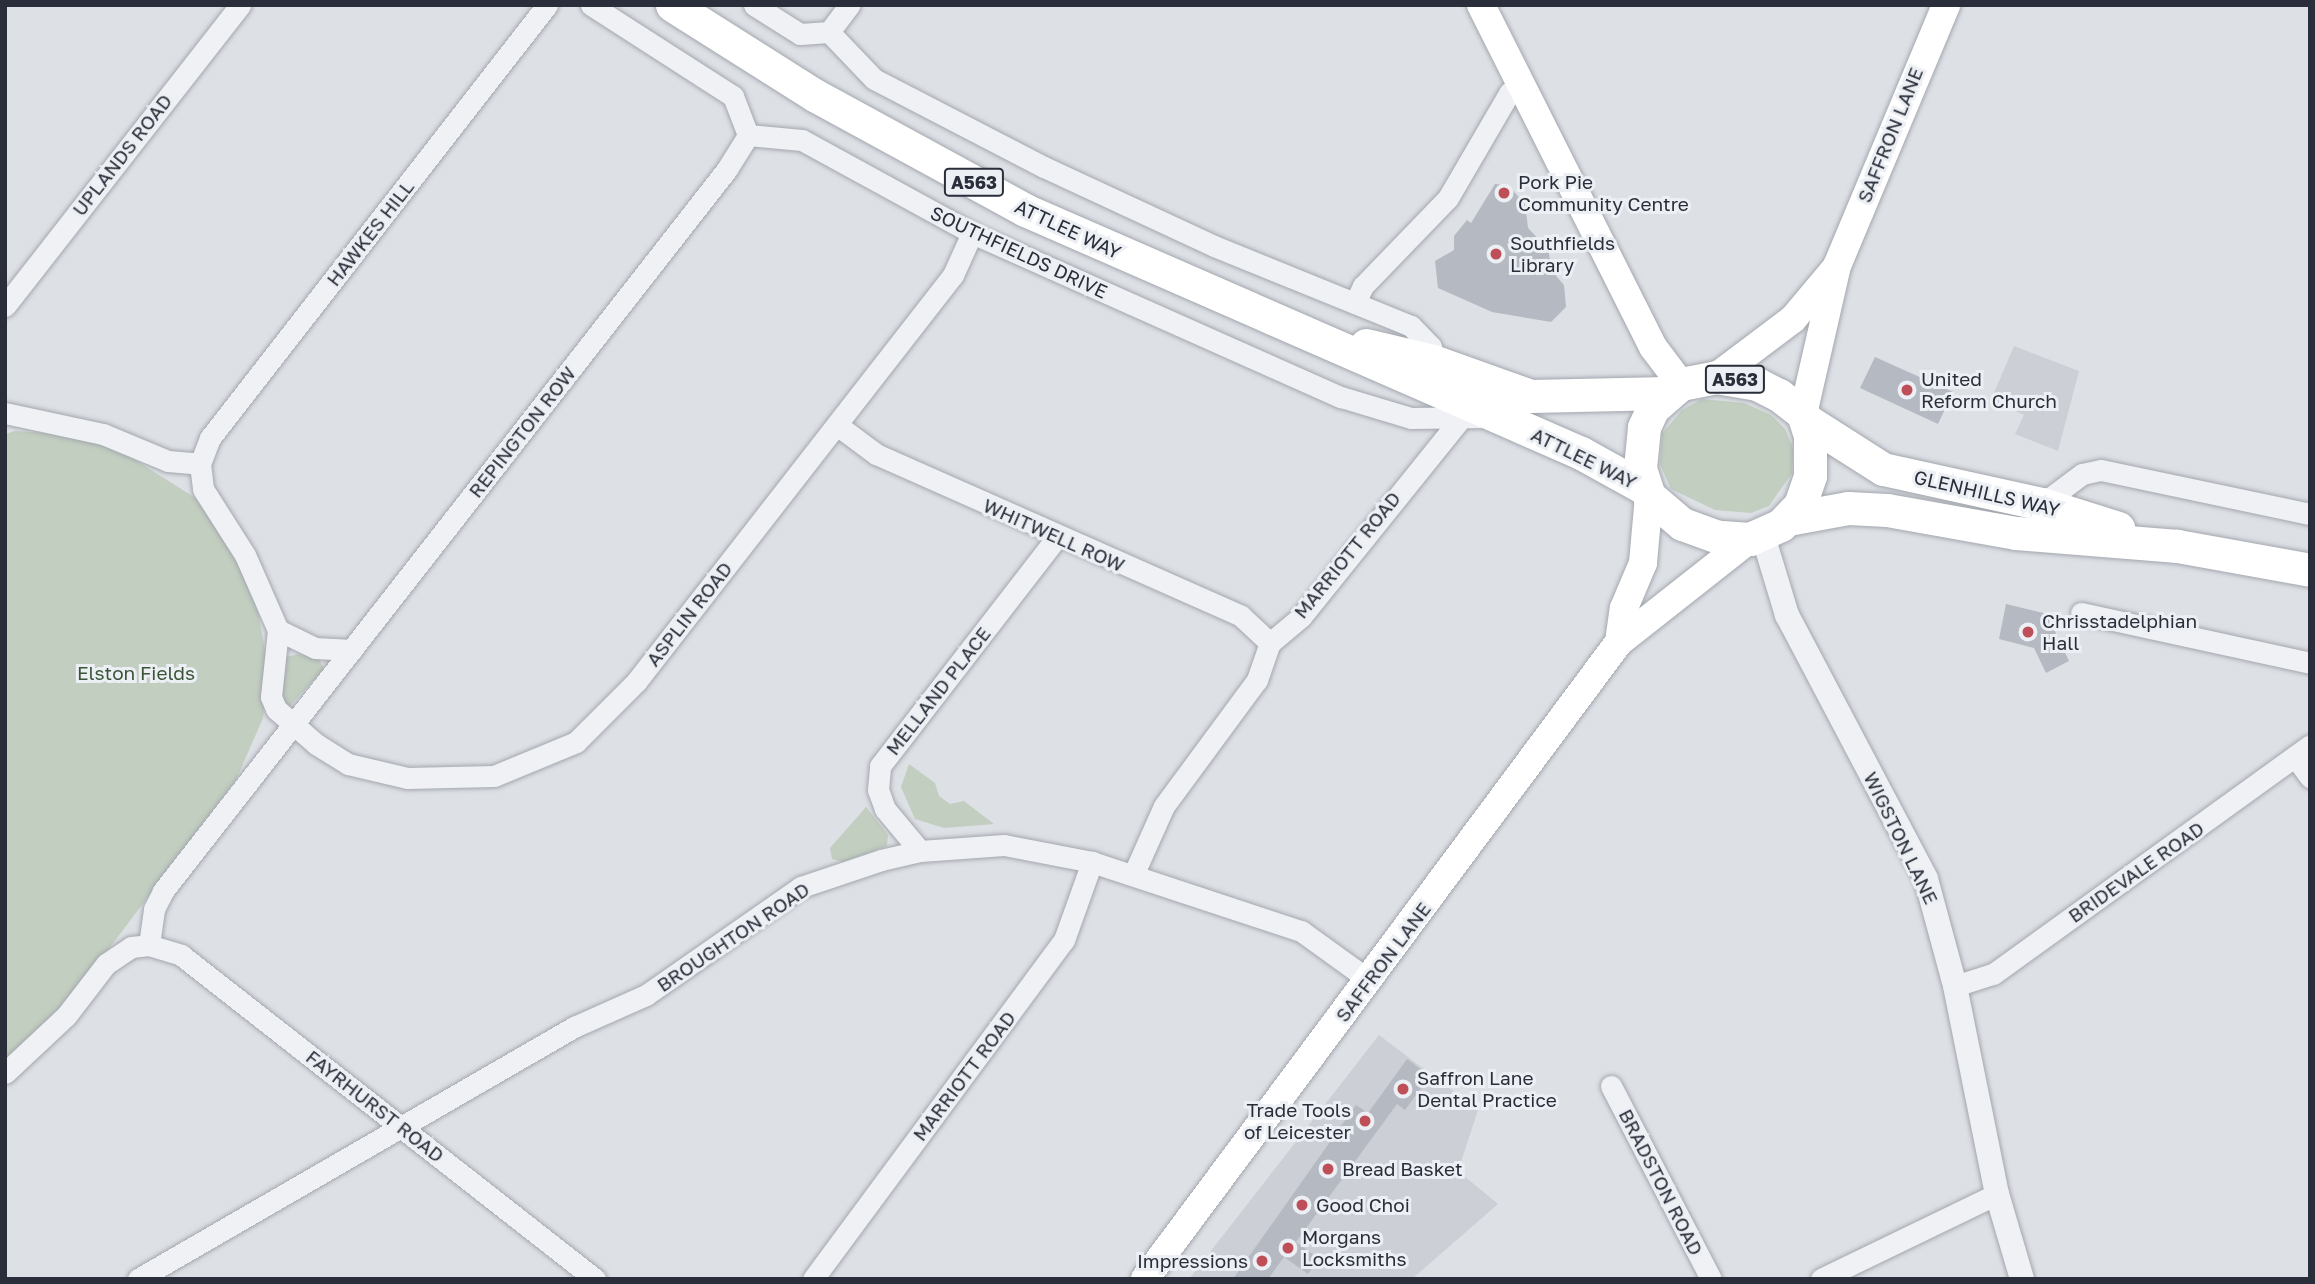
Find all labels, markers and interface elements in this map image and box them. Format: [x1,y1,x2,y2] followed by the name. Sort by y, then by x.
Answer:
[1853,64,1927,206] street label: SAFFRON LANE
[68,90,176,220] street label: UPLANDS ROAD
[942,168,1006,196] road number: A563
[1518,171,1689,215] place label: Pork Pie Community Centre
[322,176,418,290] street label: HAWKES HILL
[1496,185,1512,201] marker: Pork Pie Community Centre
[1011,194,1125,264] street label: ATTLEE WAY
[927,201,1111,303] street label: SOUTHFIELDS DRIVE
[1510,232,1615,276] place label: Southfields Library
[1488,246,1504,262] marker: Southfields Library
[464,362,580,502] street label: REPINGTON ROW
[1704,365,1766,394] road number: A563
[1921,368,2057,412] place label: United Reform Church
[1899,382,1915,398] marker: United Reform Church
[1528,423,1640,493] street label: ATTLEE WAY
[1912,465,2062,521] street label: GLENHILLS WAY
[1289,487,1405,623] street label: MARRIOTT ROAD
[980,494,1128,576] street label: WHITWELL ROW
[641,557,737,671] street label: ASPLIN ROAD
[2042,610,2197,654] place label: Chrisstadelphian Hall
[881,622,995,760] street label: MELLAND PLACE
[2020,624,2036,640] marker: Chrisstadelphian Hall
[77,662,195,684] park label: Elston Fields
[1859,768,1943,908] street label: WIGSTON LANE
[2064,817,2208,927] street label: BRIDEVALE ROAD
[653,878,813,996] street label: BROUGHTON ROAD
[1331,898,1435,1026] street label: SAFFRON LANE
[908,1007,1020,1145] street label: MARRIOTT ROAD
[302,1045,448,1167] street label: FAYRHURST ROAD
[1417,1067,1557,1111] place label: Saffron Lane Dental Practice
[1395,1081,1411,1097] marker: Saffron Lane Dental Practice
[1244,1099,1351,1143] place label: Trade Tools of Leicester
[1614,1105,1708,1259] street label: BRADSTON ROAD
[1357,1113,1373,1129] marker: Trade Tools of Leicester
[1342,1158,1463,1180] place label: Bread Basket
[1320,1161,1336,1177] marker: Bread Basket
[1316,1194,1410,1216] place label: Good Choi
[1294,1197,1310,1213] marker: Good Choi
[1302,1226,1406,1270] place label: Morgans Locksmiths
[1280,1240,1296,1256] marker: Morgans Locksmiths
[1137,1250,1248,1272] place label: Impressions
[1254,1253,1270,1269] marker: Impressions

